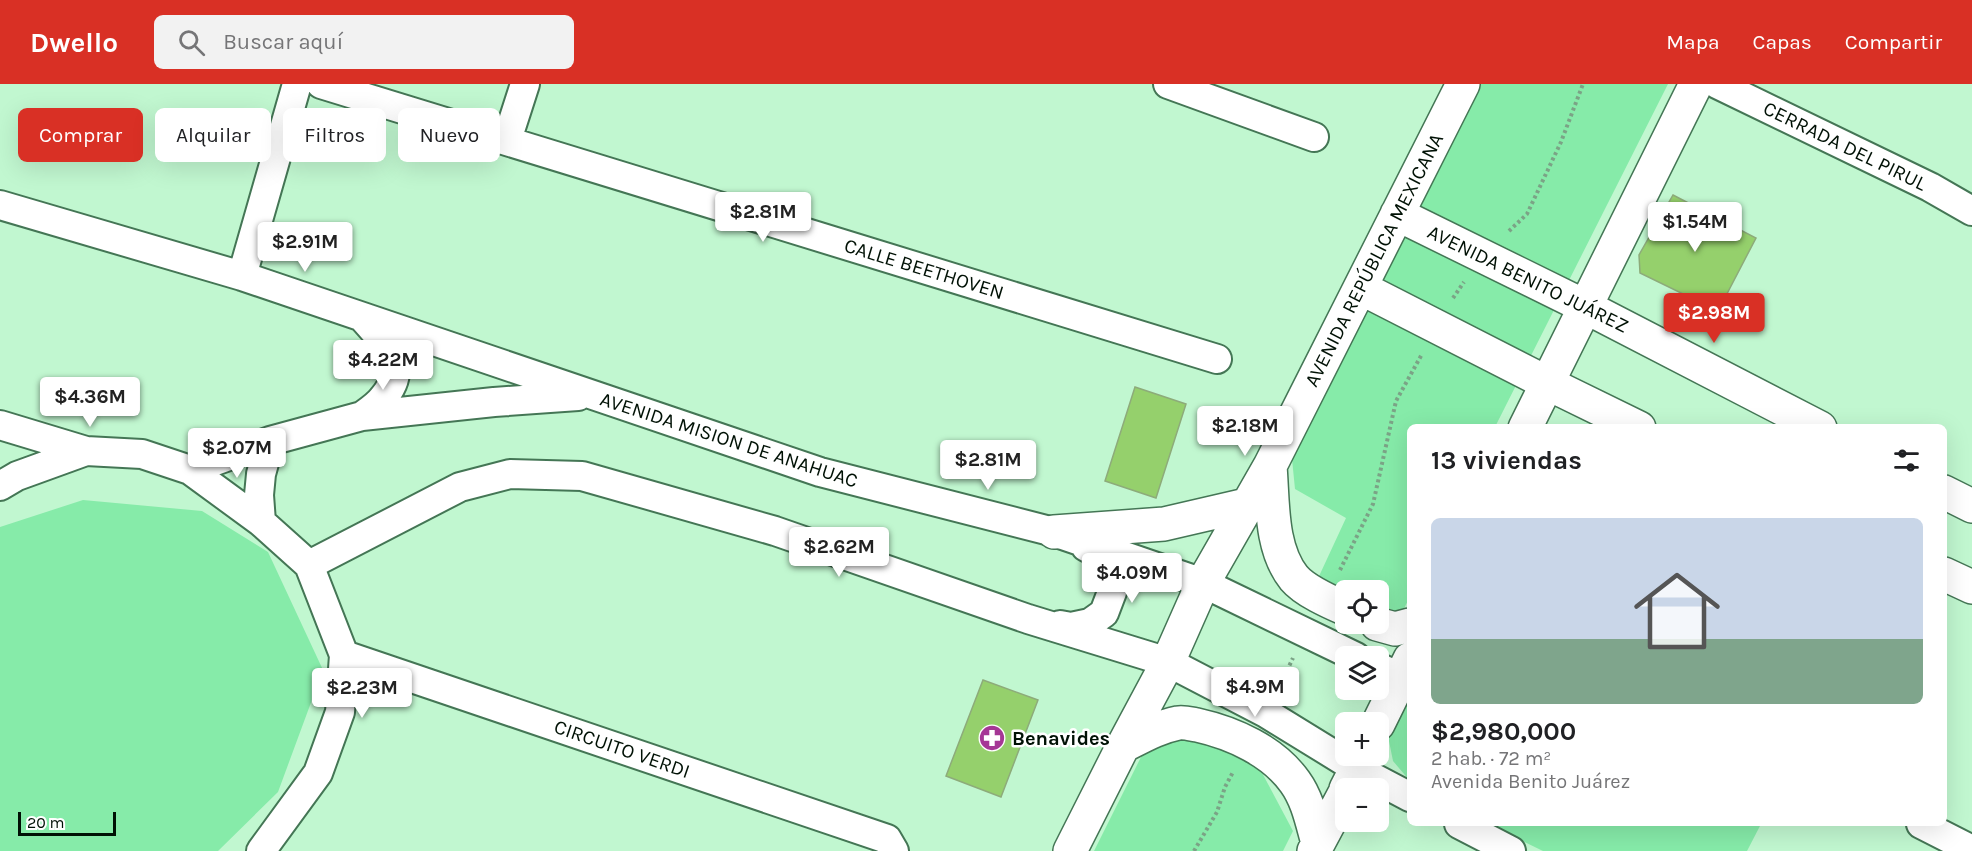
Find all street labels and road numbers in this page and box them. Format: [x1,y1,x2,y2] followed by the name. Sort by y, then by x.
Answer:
[1760,96,1931,196] street label: CERRADA DEL PIRUL
[1299,129,1448,390] street label: AVENIDA REPÚBLICA MEXICANA
[1424,219,1633,338] street label: AVENIDA BENITO JUÁREZ
[841,234,1007,304] street label: CALLE BEETHOVEN
[597,387,861,493] street label: AVENIDA MISION DE ANAHUAC
[551,715,693,783] street label: CIRCUITO VERDI

